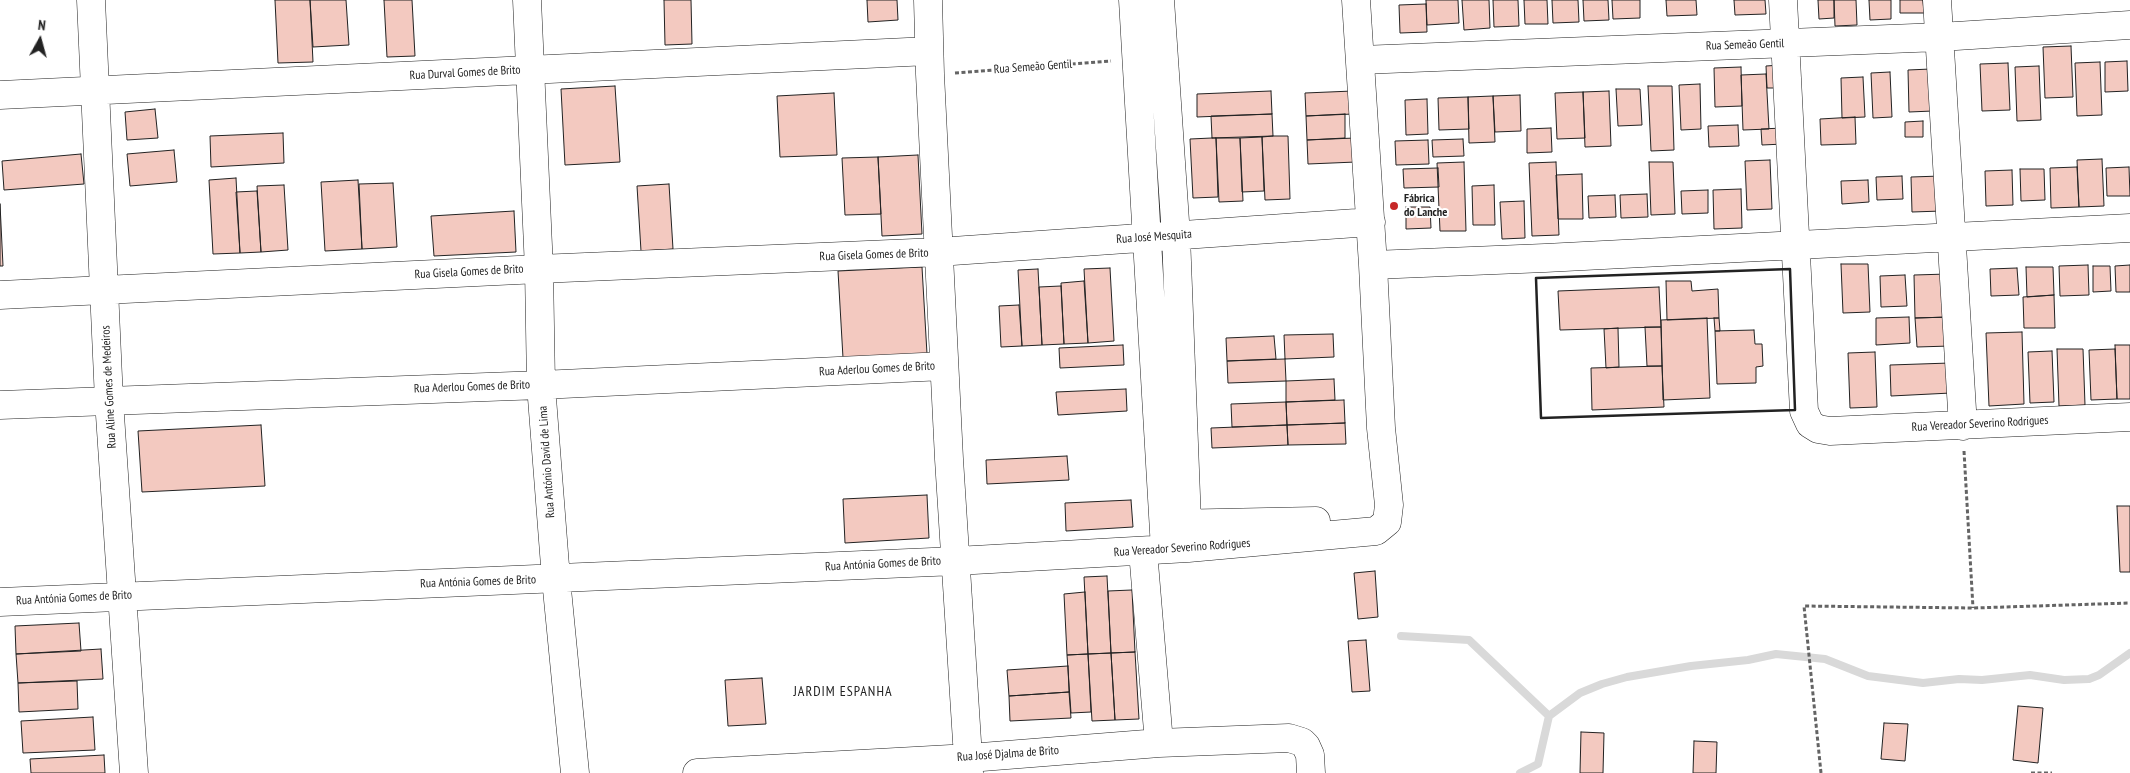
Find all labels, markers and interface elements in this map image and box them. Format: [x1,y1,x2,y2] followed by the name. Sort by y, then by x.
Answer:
[15,15,65,65] north arrow
[37,16,47,35] text: N
[1706,36,1784,54] street label: Rua Semeão Gentil
[993,57,1073,77] street label: Rua Semeão Gentil
[409,63,521,83] street label: Rua Durval Gomes de Brito
[1404,192,1447,220] place label: Fábrica do Lanche
[1388,200,1400,212] marker: Fábrica do Lanche
[1116,227,1192,247] street label: Rua José Mesquita
[819,246,929,264] street label: Rua Gisela Gomes de Brito
[414,262,524,282] street label: Rua Gisela Gomes de Brito
[99,325,119,449] street label: Rua Aline Gomes de Medeiros
[819,359,935,379] street label: Rua Aderlou Gomes de Brito
[414,378,530,396] street label: Rua Aderlou Gomes de Brito
[536,406,558,518] street label: Rua António David de Lima
[1911,413,2049,435] street label: Rua Vereador Severino Rodrigues
[1113,536,1251,560] street label: Rua Vereador Severino Rodrigues
[825,554,941,574] street label: Rua Antónia Gomes de Brito
[420,573,536,591] street label: Rua Antónia Gomes de Brito
[16,588,132,608] street label: Rua Antónia Gomes de Brito
[792,684,894,700] district label: JARDIM ESPANHA
[957,743,1059,765] street label: Rua José Djalma de Brito

